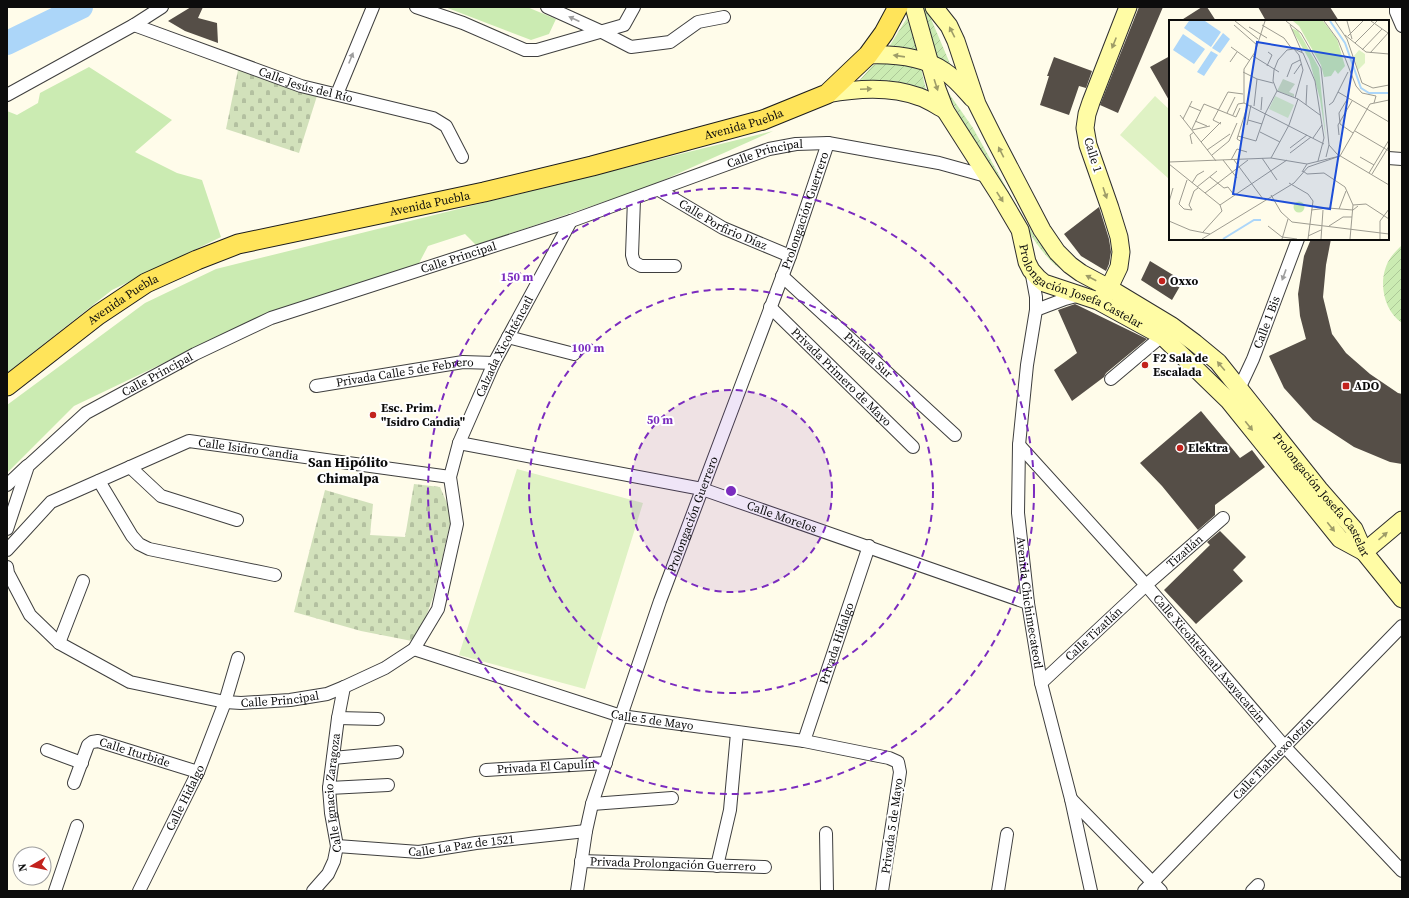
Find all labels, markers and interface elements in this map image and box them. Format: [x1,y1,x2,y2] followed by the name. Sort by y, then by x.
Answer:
[568,16,579,22] one-way arrow
[1169,20,1389,240] inset map
[948,26,955,38] one-way arrow
[1111,38,1117,50] one-way arrow
[349,51,355,63] one-way arrow
[893,53,905,59] one-way arrow
[256,63,355,106] street label: Calle Jesús del Río
[933,79,939,91] one-way arrow
[860,86,873,92] one-way arrow
[702,104,787,143] street label: Avenida Puebla
[725,136,804,172] street label: Calle Principal
[1080,136,1106,174] street label: Calle 1
[998,146,1004,157] one-way arrow
[778,149,833,272] street label: Prolongación Guerrero
[388,187,472,220] street label: Avenida Puebla
[1103,187,1109,199] one-way arrow
[997,191,1004,203] one-way arrow
[676,196,770,254] street label: Calle Porfirio Díaz
[419,238,499,277] street label: Calle Principal
[1015,242,1146,332] street label: Prolongación Josefa Castelar
[501,269,534,285] text: 150 m
[84,270,162,328] street label: Avenida Puebla
[1280,270,1286,282] one-way arrow
[1170,273,1198,289] place label: Oxxo
[1085,275,1097,281] one-way arrow
[1157,276,1167,286] marker: Oxxo
[472,292,537,400] street label: Calzada Xicohténcatl
[1250,294,1284,351] street label: Calle 1 Bis
[788,324,895,430] street label: Privada Primero de Mayo
[840,329,896,382] street label: Privada Sur
[572,340,605,356] text: 100 m
[119,348,196,400] street label: Calle Principal
[1153,350,1208,380] place label: F2 Sala de Escalada
[335,354,474,391] street label: Privada Calle 5 de Febrero
[1140,360,1150,370] marker: F2 Sala de Escalada
[1217,361,1226,372] one-way arrow
[1354,378,1380,394] place label: ADO
[1341,381,1351,391] marker: ADO
[381,400,465,430] place label: Esc. Prim. "Isidro Candia"
[368,410,378,420] marker: Esc. Prim. "Isidro Candia"
[647,412,673,428] text: 50 m
[1245,421,1253,432] one-way arrow
[1269,429,1373,561] street label: Prolongación Josefa Castelar
[197,434,301,464] street label: Calle Isidro Candia
[1188,440,1229,456] place label: Elektra
[1175,443,1185,453] marker: Elektra
[308,452,388,488] district label: San Hipólito Chimalpa
[663,454,722,575] street label: Prolongación Guerrero
[724,484,738,498] centre of rings
[745,497,819,537] street label: Calle Morelos
[1326,522,1335,533] one-way arrow
[1163,531,1206,571] street label: Tizatlán
[1377,531,1388,540] one-way arrow
[1013,536,1047,670] street label: Avenida Chichimecateotl
[1149,591,1269,726] street label: Calle Xicohténcatl Axayacatzin
[816,600,858,686] street label: Privada Hidalgo
[1062,603,1126,665] street label: Calle Tizatlán
[240,687,321,711] street label: Calle Principal
[609,705,695,734] street label: Calle 5 de Mayo
[1229,714,1317,803] street label: Calle Tlahuexolotzin
[321,731,345,854] street label: Calle Ignacio Zaragoza
[97,734,172,771] street label: Calle Iturbide
[496,756,595,777] street label: Privada El Capulín
[162,762,208,834] street label: Calle Hidalgo
[877,777,907,875] street label: Privada 5 de Mayo
[408,831,515,860] street label: Calle La Paz de 1521
[12,846,52,886] north arrow
[590,853,757,875] street label: Privada Prolongación Guerrero
[15,862,31,873] text: N

